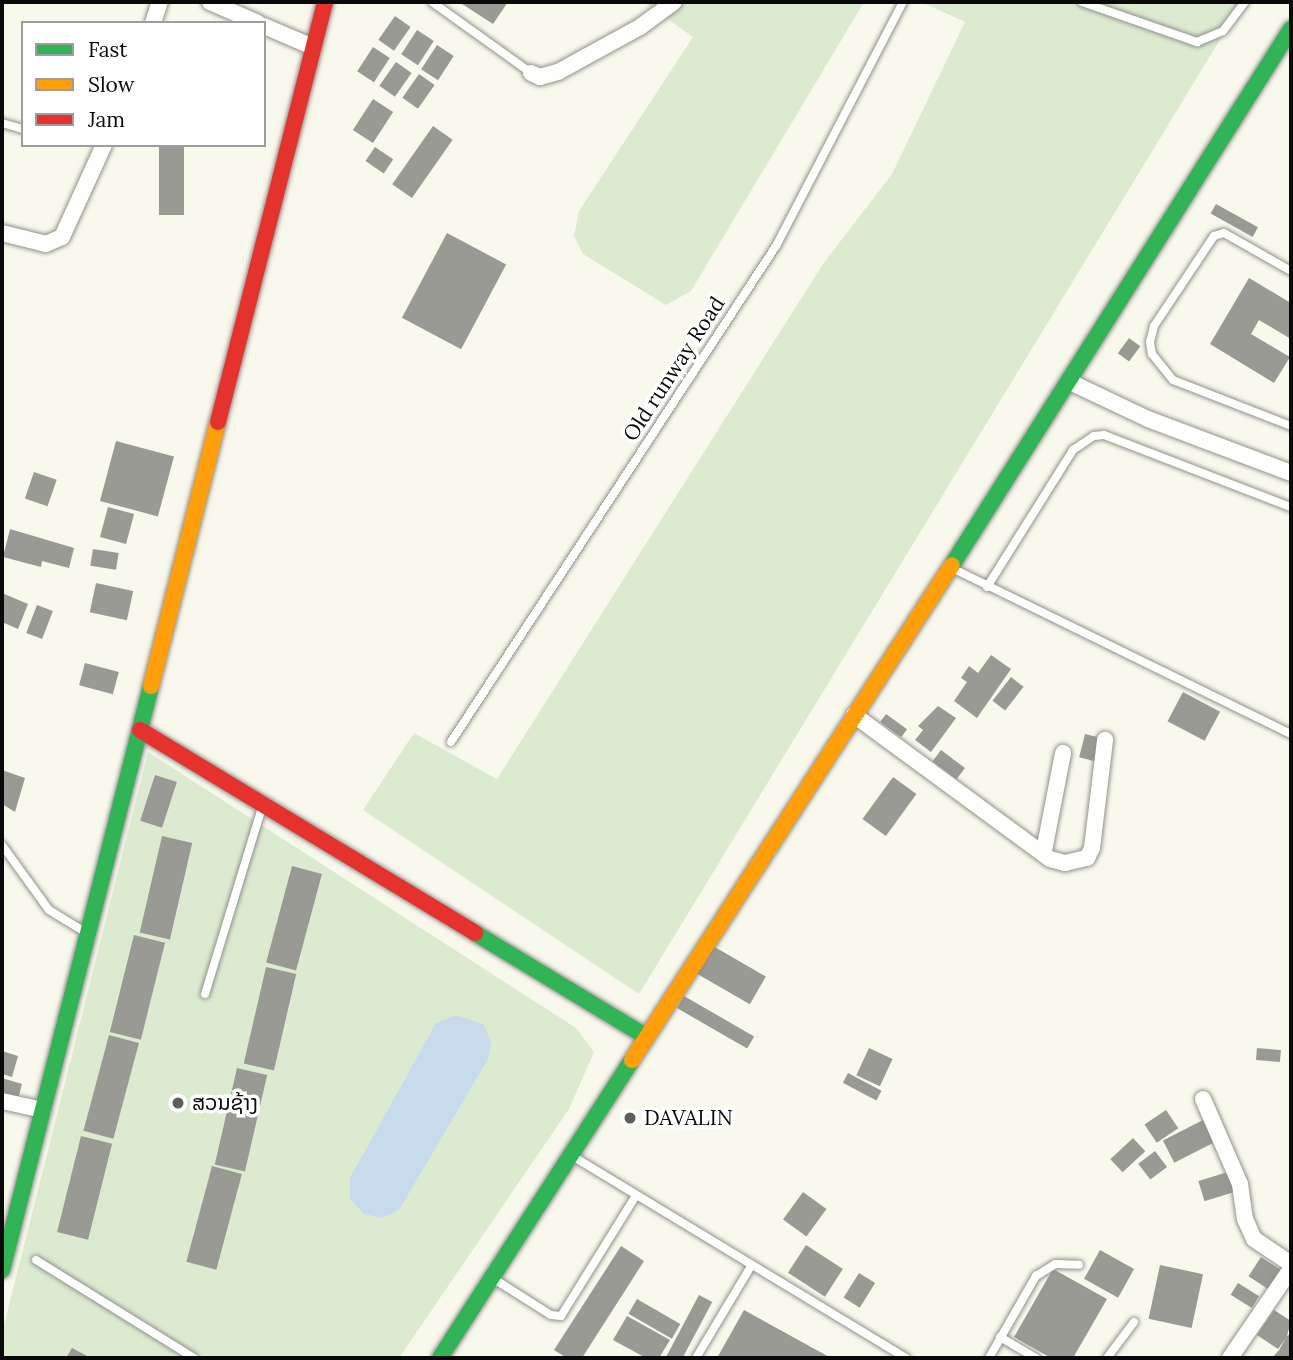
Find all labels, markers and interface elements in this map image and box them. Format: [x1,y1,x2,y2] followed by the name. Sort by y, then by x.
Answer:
[21,21,266,147] legend
[88,36,127,63] text: Fast
[88,71,135,98] text: Slow
[88,106,125,133] text: Jam
[618,292,730,446] street label: Old runway Road
[192,1090,258,1116] place label: ສວນຊ້າງ
[170,1095,186,1111] marker: ສວນຊ້າງ
[644,1105,733,1131] place label: DAVALIN
[622,1110,638,1126] marker: DAVALIN

